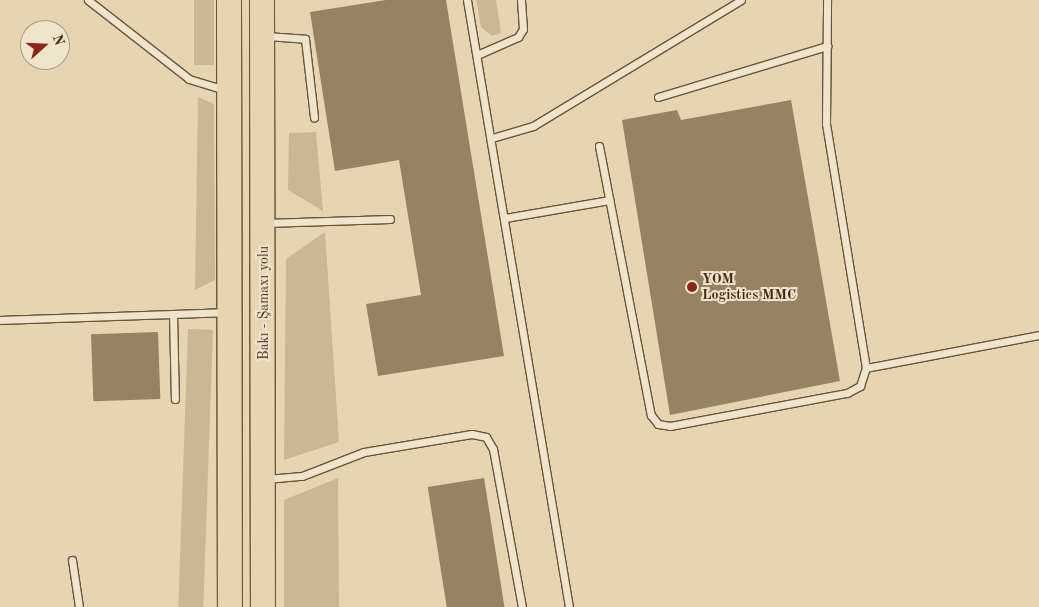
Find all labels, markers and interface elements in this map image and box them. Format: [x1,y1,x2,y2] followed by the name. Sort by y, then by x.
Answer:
[20,20,70,70] north arrow
[50,33,67,48] text: N
[256,246,272,360] street label: Bakı - Şamaxı yolu
[702,271,796,304] place label: YOM Logistics MMC
[686,281,698,293] marker: YOM Logistics MMC

